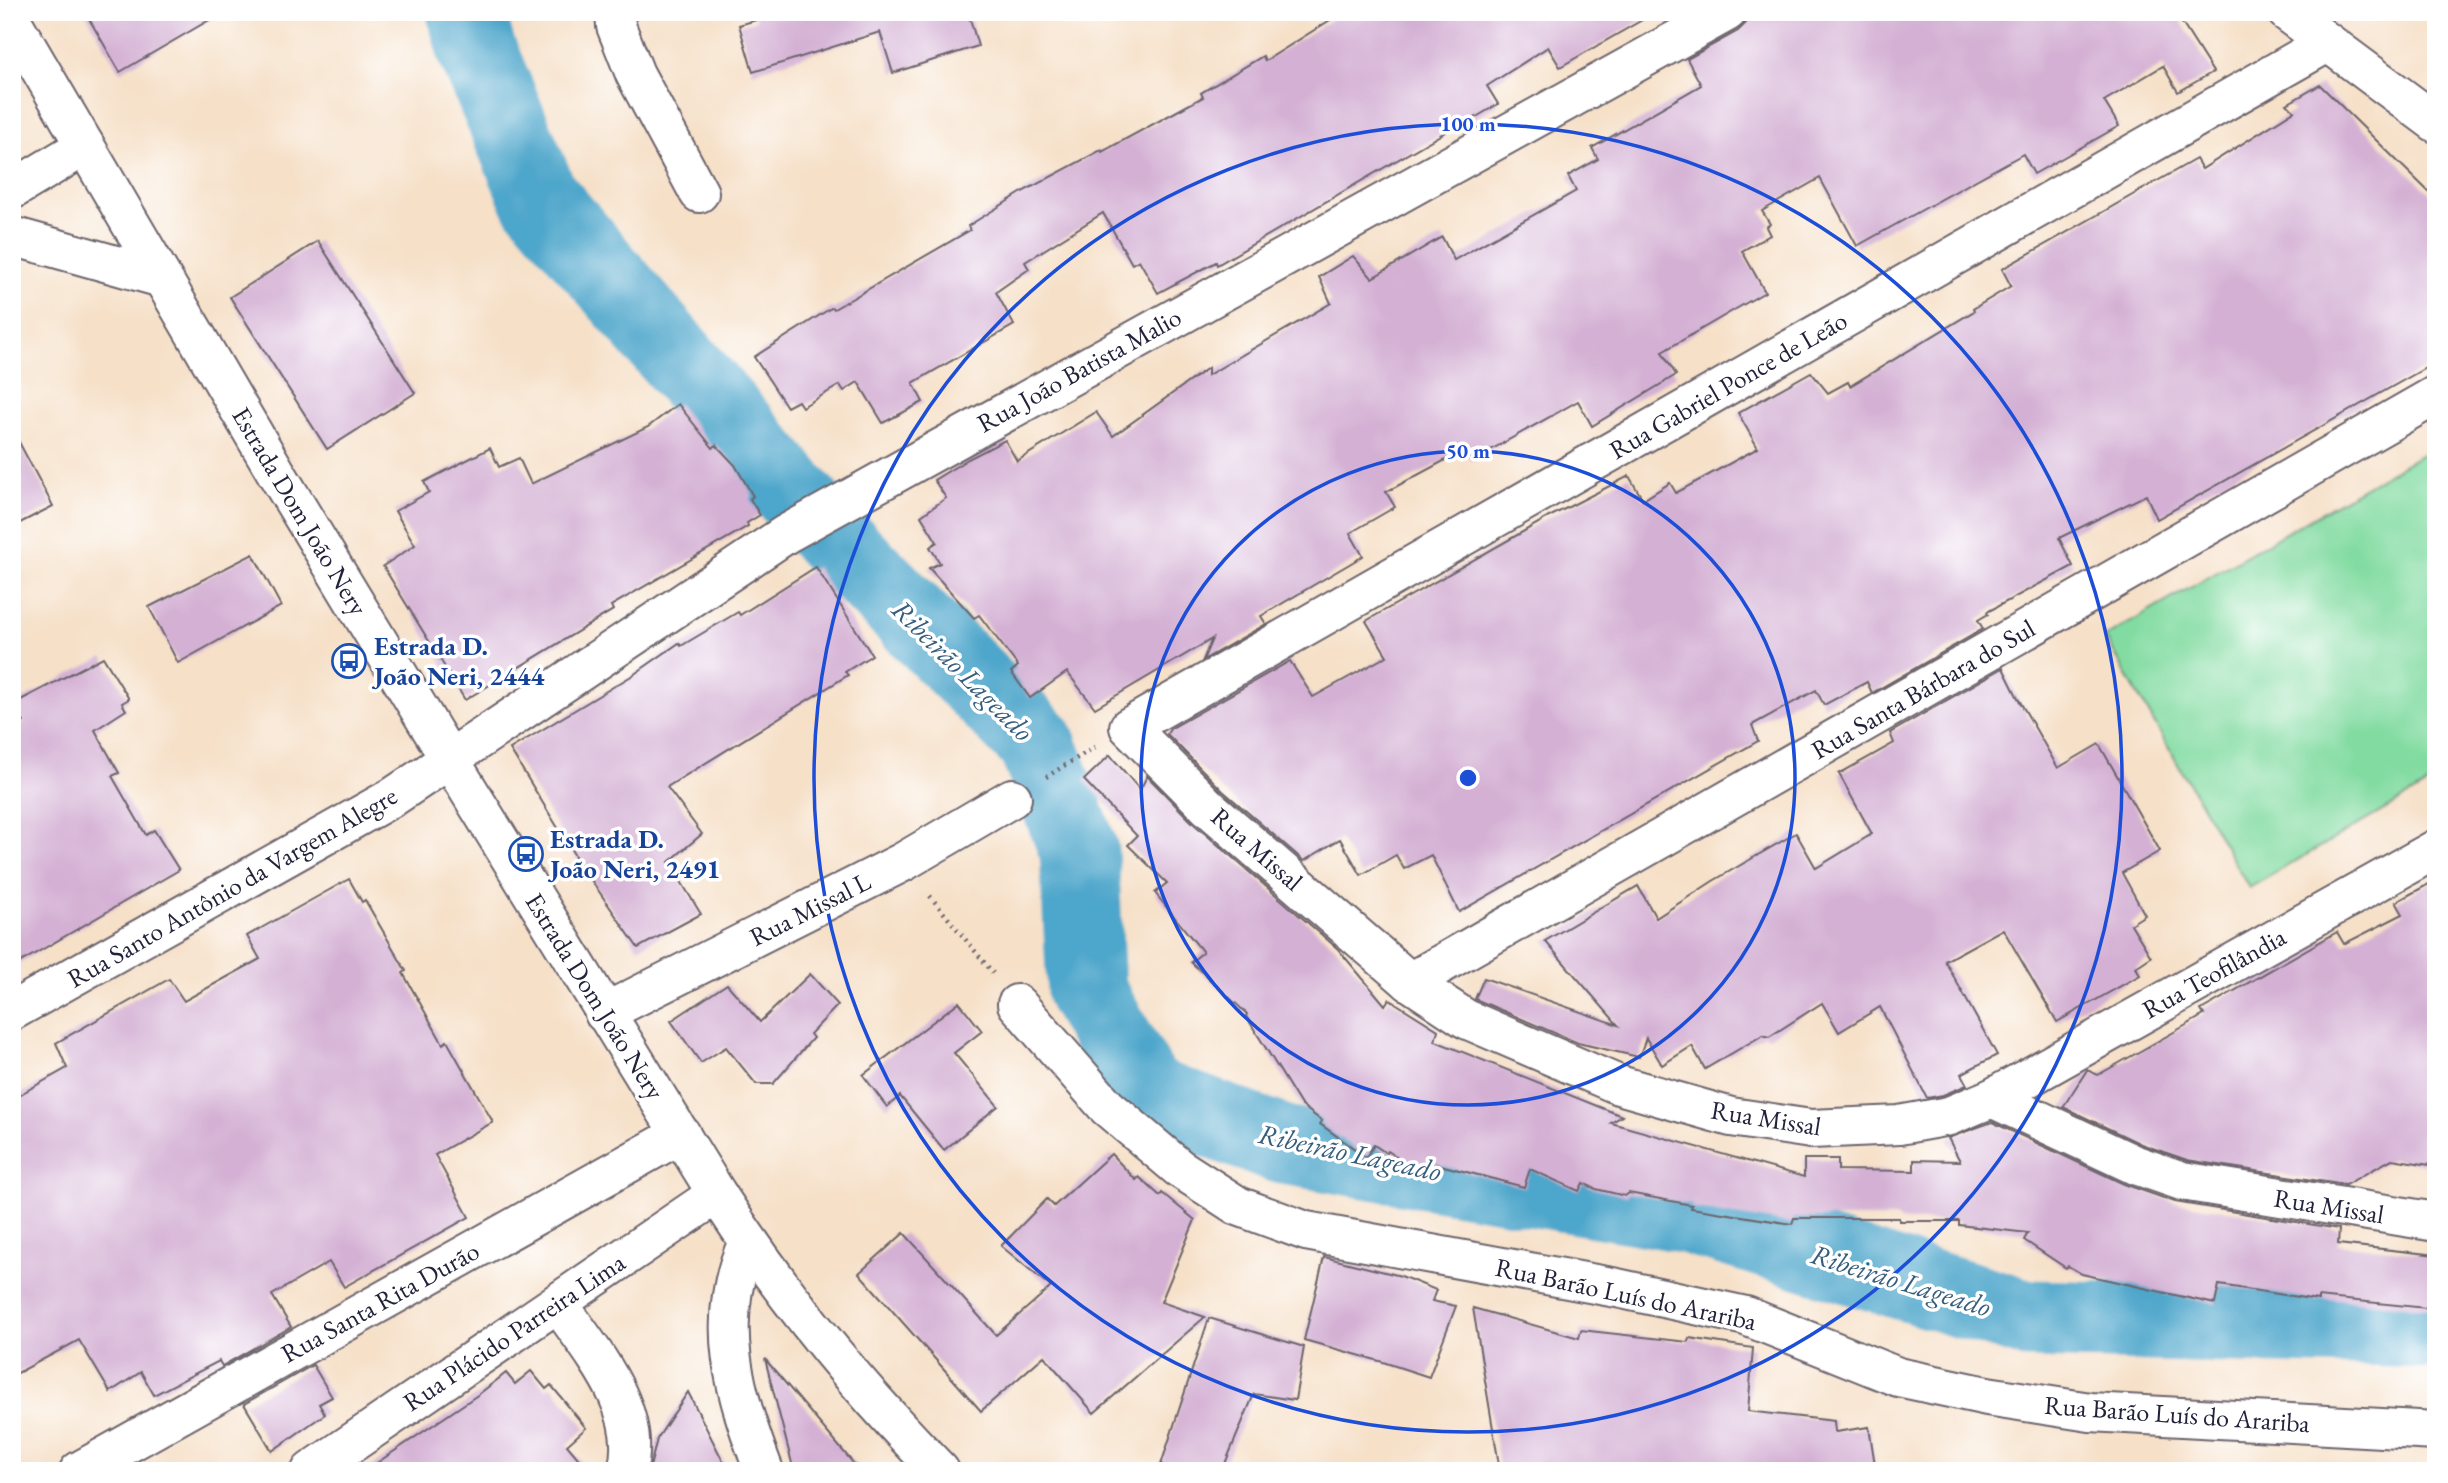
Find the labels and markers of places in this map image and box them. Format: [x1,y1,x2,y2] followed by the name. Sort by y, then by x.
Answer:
[371,629,544,693] place label: Estrada D. João Neri, 2444
[330,642,368,680] bus stop icon: Estrada D. João Neri, 2444
[1456,766,1480,790] centre of rings
[547,822,720,886] place label: Estrada D. João Neri, 2491
[507,835,545,873] bus stop icon: Estrada D. João Neri, 2491

